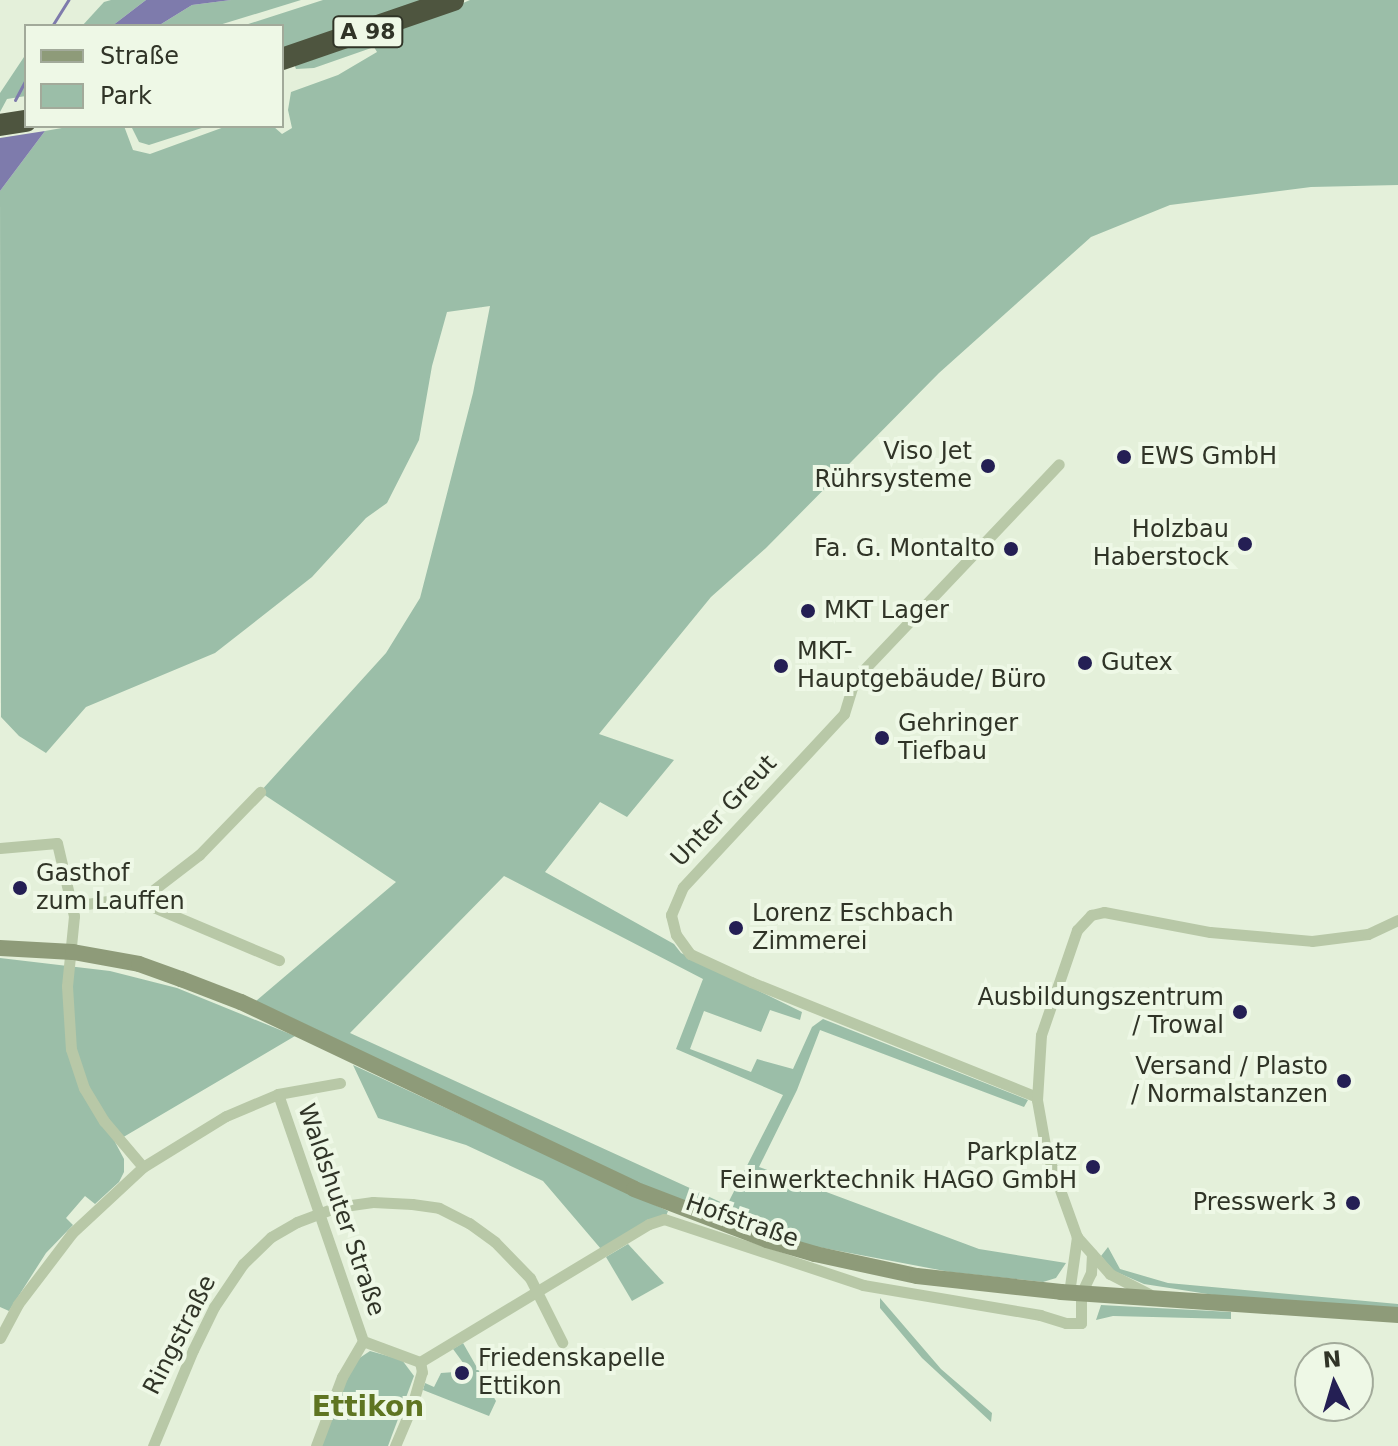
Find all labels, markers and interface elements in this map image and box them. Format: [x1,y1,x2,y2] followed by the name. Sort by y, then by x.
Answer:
[332,14,404,50] road number: A 98
[24,24,284,128] legend
[100,42,179,70] text: Straße
[100,82,152,110] text: Park
[815,438,972,494] place label: Viso Jet Rührsysteme
[1140,443,1277,471] place label: EWS GmbH
[1115,448,1133,466] marker: EWS GmbH
[979,457,997,475] marker: Viso Jet Rührsysteme
[1093,516,1229,572] place label: Holzbau Haberstock
[814,535,995,563] place label: Fa. G. Montalto
[1236,535,1254,553] marker: Holzbau Haberstock
[1002,540,1020,558] marker: Fa. G. Montalto
[824,597,949,625] place label: MKT Lager
[799,602,817,620] marker: MKT Lager
[797,638,1046,694] place label: MKT- Hauptgebäude/ Büro
[1101,649,1173,677] place label: Gutex
[1076,654,1094,672] marker: Gutex
[772,657,790,675] marker: MKT- Hauptgebäude/ Büro
[898,710,1018,766] place label: Gehringer Tiefbau
[873,729,891,747] marker: Gehringer Tiefbau
[665,749,783,873] street label: Unter Greut
[36,860,185,916] place label: Gasthof zum Lauffen
[11,879,29,897] marker: Gasthof zum Lauffen
[752,900,954,956] place label: Lorenz Eschbach Zimmerei
[727,919,745,937] marker: Lorenz Eschbach Zimmerei
[977,984,1224,1040] place label: Ausbildungszentrum / Trowal
[1231,1003,1249,1021] marker: Ausbildungszentrum / Trowal
[1131,1053,1328,1109] place label: Versand / Plasto / Normalstanzen
[1335,1072,1353,1090] marker: Versand / Plasto / Normalstanzen
[291,1100,391,1320] street label: Waldshuter Straße
[719,1139,1077,1195] place label: Parkplatz Feinwerktechnik HAGO GmbH
[1084,1158,1102,1176] marker: Parkplatz Feinwerktechnik HAGO GmbH
[682,1188,802,1254] street label: Hofstraße
[1193,1189,1337,1217] place label: Presswerk 3
[1344,1194,1362,1212] marker: Presswerk 3
[138,1270,222,1400] street label: Ringstraße
[1294,1342,1374,1422] north arrow
[478,1345,665,1401] place label: Friedenskapelle Ettikon
[1322,1346,1342,1373] text: N
[453,1364,471,1382] marker: Friedenskapelle Ettikon
[312,1390,424,1424] district label: Ettikon

